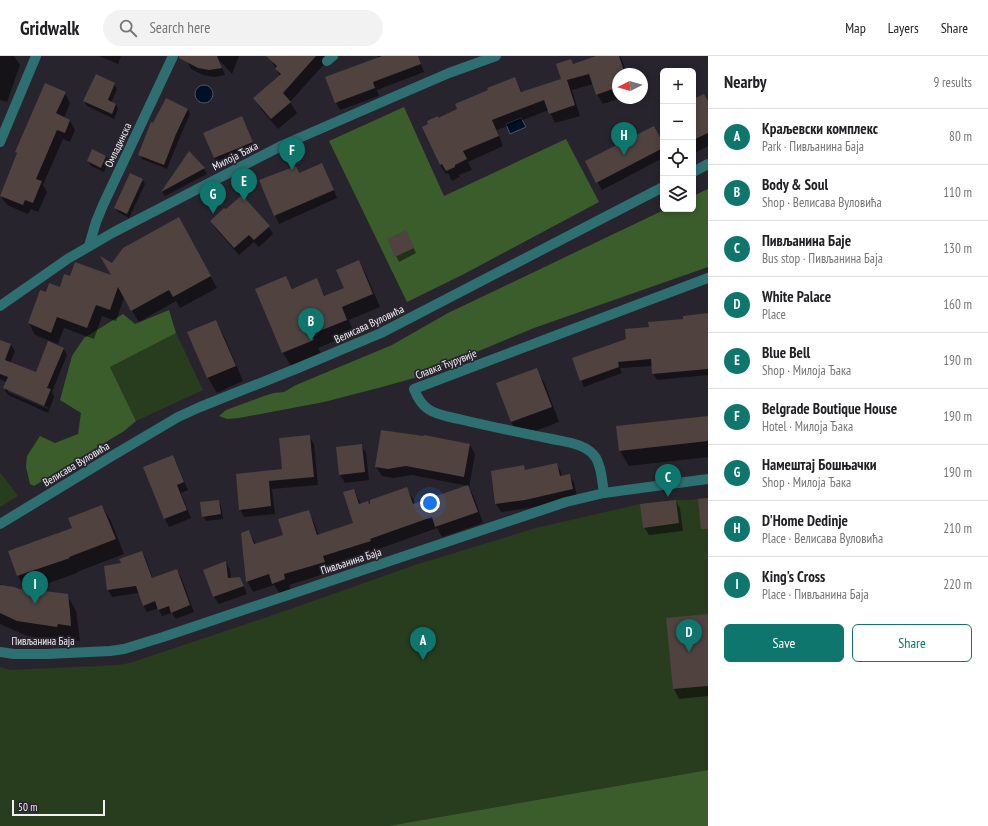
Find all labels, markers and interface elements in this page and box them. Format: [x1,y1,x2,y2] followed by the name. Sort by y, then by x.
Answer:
[103,10,383,46] search box
[20,16,79,40] text: Gridwalk
[117,17,139,39] icon: search
[149,18,210,37] text: Search here
[845,19,866,37] text: Map
[888,19,919,37] text: Layers
[941,19,968,37] text: Share
[612,68,648,104] north arrow
[660,68,696,212] map controls
[660,68,696,104] button: +
[724,71,767,93] text: Nearby
[933,74,972,91] text: 9 results
[660,104,696,140] button: −
[762,119,878,138] text: Краљевски комплекс
[102,120,134,170] street label: Омладинска
[611,122,637,155] pin: H
[734,128,740,145] text: A
[949,128,972,145] text: 80 m
[279,137,305,170] pin: F
[762,138,864,155] text: Park · Пивљанина Баја
[210,139,260,173] street label: Милоја Ђака
[660,140,696,176] button: locate
[231,168,257,201] pin: E
[762,175,828,194] text: Body & Soul
[660,176,696,212] button: layers
[200,181,226,214] pin: G
[734,184,740,201] text: B
[943,184,972,201] text: 110 m
[762,194,882,211] text: Shop · Велисава Вуловића
[762,231,851,250] text: Пивљанина Баје
[734,240,740,257] text: C
[943,240,972,257] text: 130 m
[762,250,883,267] text: Bus stop · Пивљанина Баја
[762,287,831,306] text: White Palace
[734,296,740,313] text: D
[943,296,972,313] text: 160 m
[332,302,406,346] street label: Велисава Вуловића
[762,306,786,323] text: Place
[298,308,324,341] pin: B
[762,343,810,362] text: Blue Bell
[413,346,479,382] street label: Славка Ћурувије
[734,352,740,369] text: E
[943,352,972,369] text: 190 m
[762,362,851,379] text: Shop · Милоја Ђака
[762,399,897,418] text: Belgrade Boutique House
[734,408,740,425] text: F
[943,408,972,425] text: 190 m
[762,418,853,435] text: Hotel · Милоја Ђака
[40,439,112,489] street label: Велисава Вуловића
[762,455,877,474] text: Намештај Бошњачки
[655,464,681,497] pin: C
[734,464,740,481] text: G
[943,464,972,481] text: 190 m
[762,474,851,491] text: Shop · Милоја Ђака
[420,493,440,513] your location
[762,511,848,530] text: D'Home Dedinje
[734,520,740,537] text: H
[943,520,972,537] text: 210 m
[762,530,883,547] text: Place · Велисава Вуловића
[319,545,383,577] street label: Пивљанина Баја
[762,567,825,586] text: King's Cross
[22,571,48,604] pin: I
[735,576,739,593] text: I
[943,576,972,593] text: 220 m
[762,586,869,603] text: Place · Пивљанина Баја
[676,619,702,652] pin: D
[724,624,844,662] button: Save
[852,624,972,662] button: Share
[410,627,436,660] pin: A
[11,634,75,648] street label: Пивљанина Баја
[12,798,105,817] scale bar
[18,800,37,814] text: 50 m

